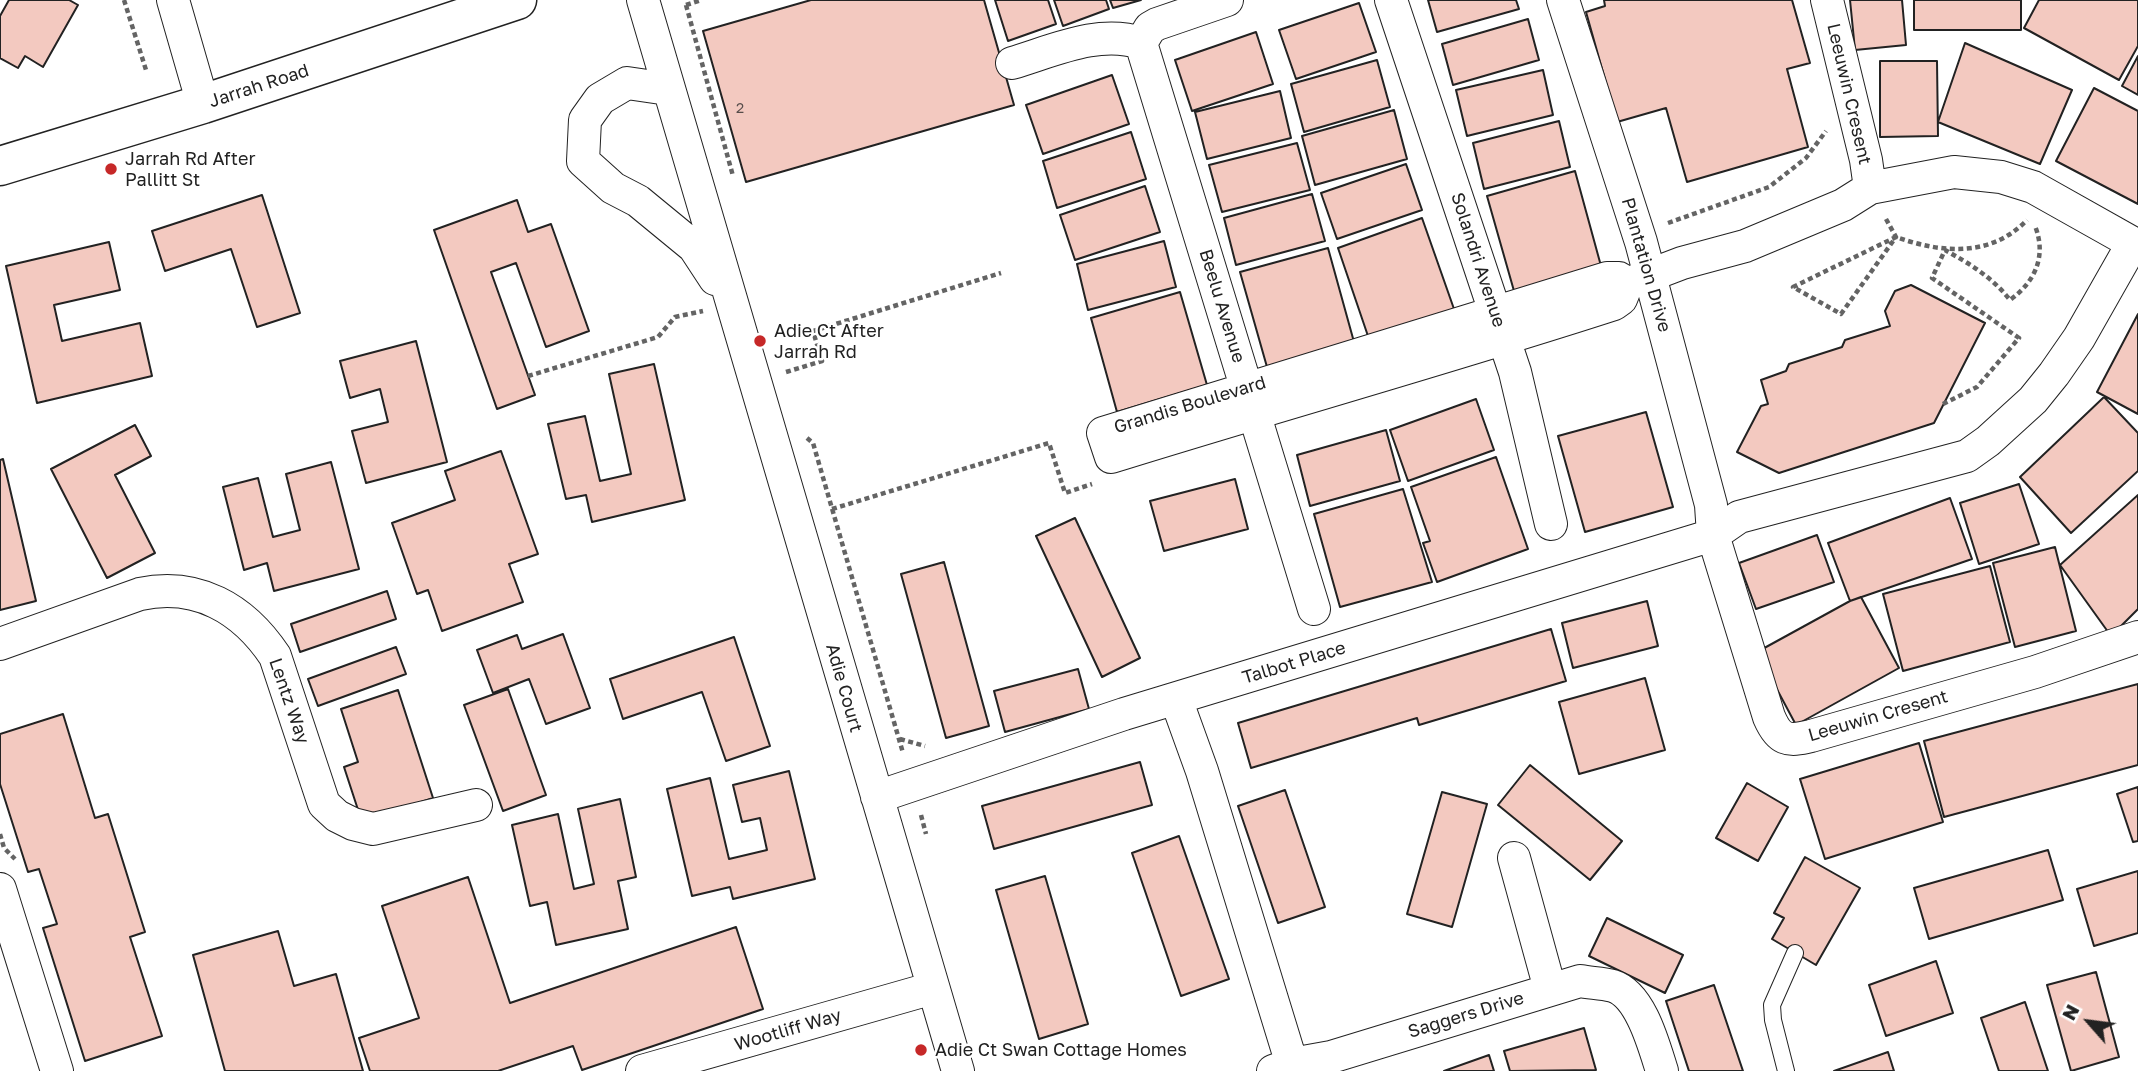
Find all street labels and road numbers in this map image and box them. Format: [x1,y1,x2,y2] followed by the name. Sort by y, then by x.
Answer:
[1822,21,1876,167] street label: Leeuwin Cresent
[206,60,312,112] street label: Jarrah Road
[1446,190,1510,330] street label: Solandri Avenue
[1616,195,1676,335] street label: Plantation Drive
[1194,247,1250,365] street label: Beelu Avenue
[1111,372,1269,438] street label: Grandis Boulevard
[1240,637,1348,689] street label: Talbot Place
[821,641,867,735] street label: Adie Court
[264,655,314,747] street label: Lentz Way
[1806,686,1950,746] street label: Leeuwin Cresent
[1405,987,1527,1043] street label: Saggers Drive
[732,1004,844,1056] street label: Wootliff Way

